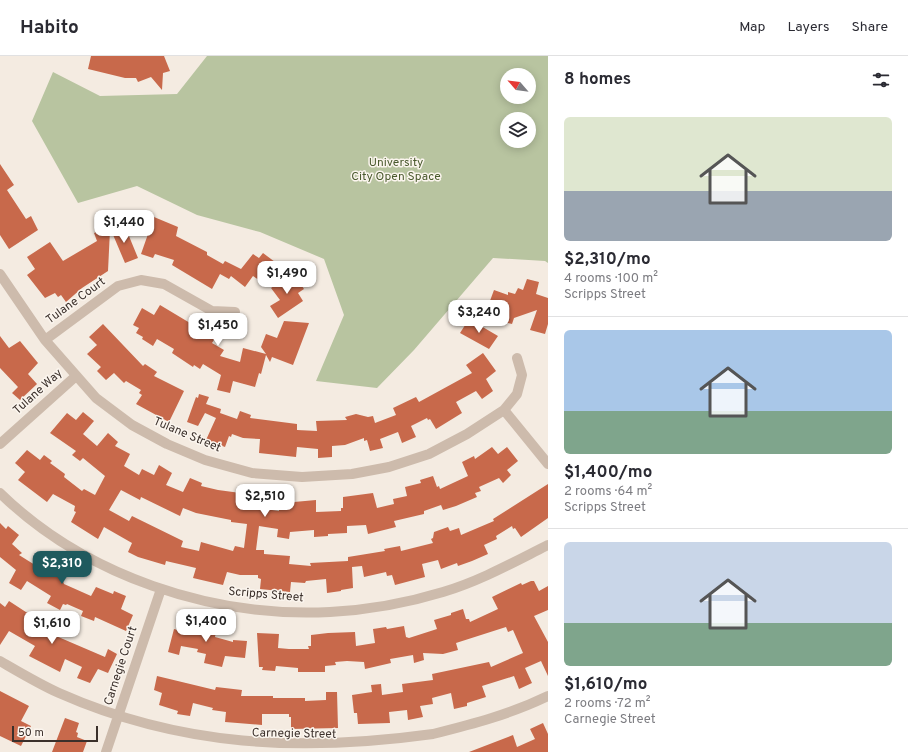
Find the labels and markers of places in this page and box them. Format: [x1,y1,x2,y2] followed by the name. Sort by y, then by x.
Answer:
[91,210,157,244] pin: $1,440
[254,261,320,295] pin: $1,490
[446,300,512,334] pin: $3,240
[185,313,251,347] pin: $1,450
[232,484,298,518] pin: $2,510
[29,551,95,585] pin: $2,310
[173,609,239,643] pin: $1,400
[19,611,85,645] pin: $1,610

